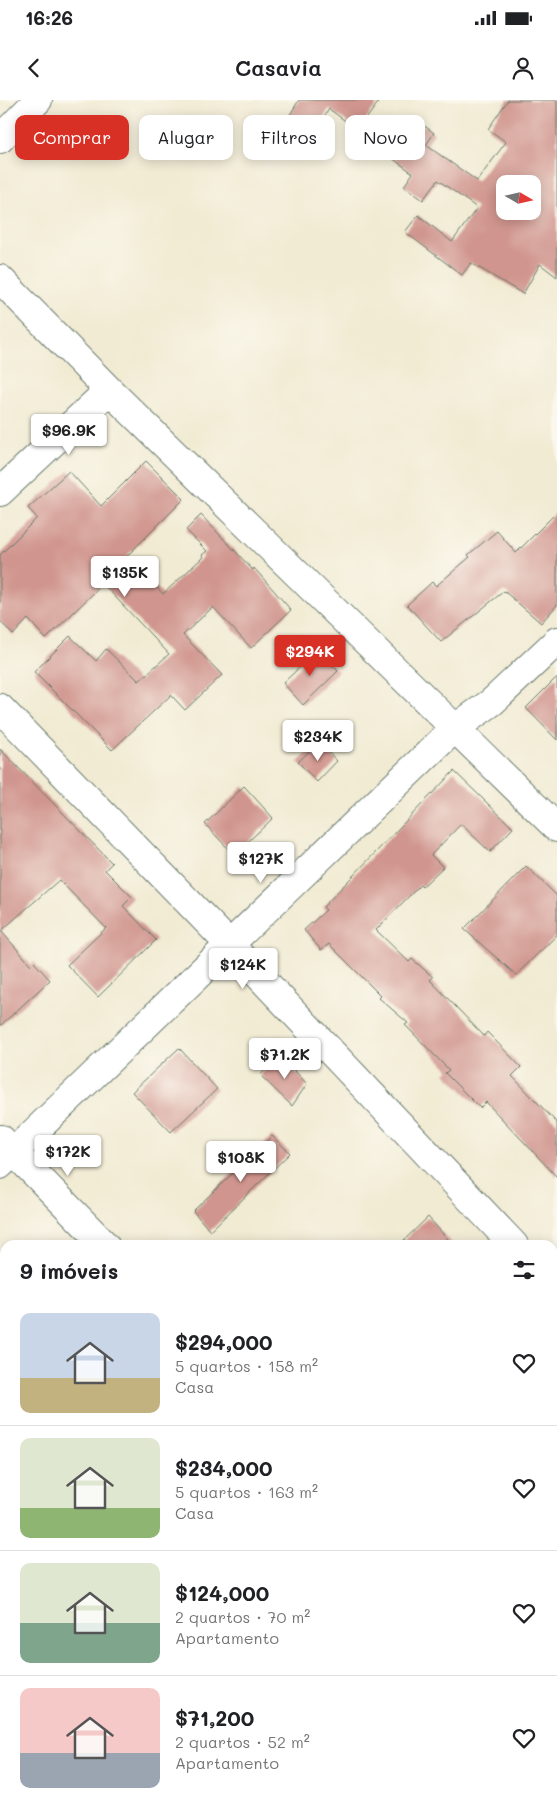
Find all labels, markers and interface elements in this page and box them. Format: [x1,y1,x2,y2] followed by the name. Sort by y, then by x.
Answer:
[25,5,73,30] text: 16:26
[235,53,322,82] text: Casavia
[20,54,48,82] icon: back
[509,54,537,82] icon: person
[15,115,129,160] chip: Comprar
[139,115,233,160] chip: Alugar
[243,115,335,160] chip: Filtros
[345,115,425,160] chip: Novo
[496,175,541,220] north arrow
[496,175,541,220] map controls
[28,414,110,456] pin: $96.9K
[42,419,96,440] text: $96.9K
[90,556,160,598] pin: $135K
[102,561,148,582] text: $135K
[275,634,345,677] pin: $294K
[285,640,335,661] text: $294K
[283,720,353,762] pin: $234K
[293,725,343,746] text: $234K
[226,842,296,884] pin: $127K
[238,847,284,868] text: $127K
[208,948,278,990] pin: $124K
[220,953,266,974] text: $124K
[244,1038,326,1080] pin: $71.2K
[260,1043,310,1064] text: $71.2K
[33,1134,103,1177] pin: $172K
[45,1140,91,1161] text: $172K
[206,1140,276,1183] pin: $108K
[217,1146,265,1167] text: $108K
[510,1256,538,1284] icon: filters
[20,1257,118,1284] text: 9 imóveis
[175,1328,273,1355] text: $294,000
[60,1333,120,1393] icon: home
[510,1349,538,1377] icon: heart
[175,1355,318,1376] text: 5 quartos · 158 m²
[175,1376,214,1397] text: Casa
[175,1454,273,1481] text: $234,000
[60,1458,120,1518] icon: home
[510,1474,538,1502] icon: heart
[175,1481,318,1502] text: 5 quartos · 163 m²
[175,1502,214,1523] text: Casa
[175,1579,269,1606] text: $124,000
[60,1583,120,1643] icon: home
[510,1599,538,1627] icon: heart
[175,1606,310,1627] text: 2 quartos · 70 m²
[175,1627,279,1648] text: Apartamento
[175,1704,254,1731] text: $71,200
[60,1708,120,1768] icon: home
[510,1724,538,1752] icon: heart
[175,1731,310,1752] text: 2 quartos · 52 m²
[175,1752,279,1773] text: Apartamento

